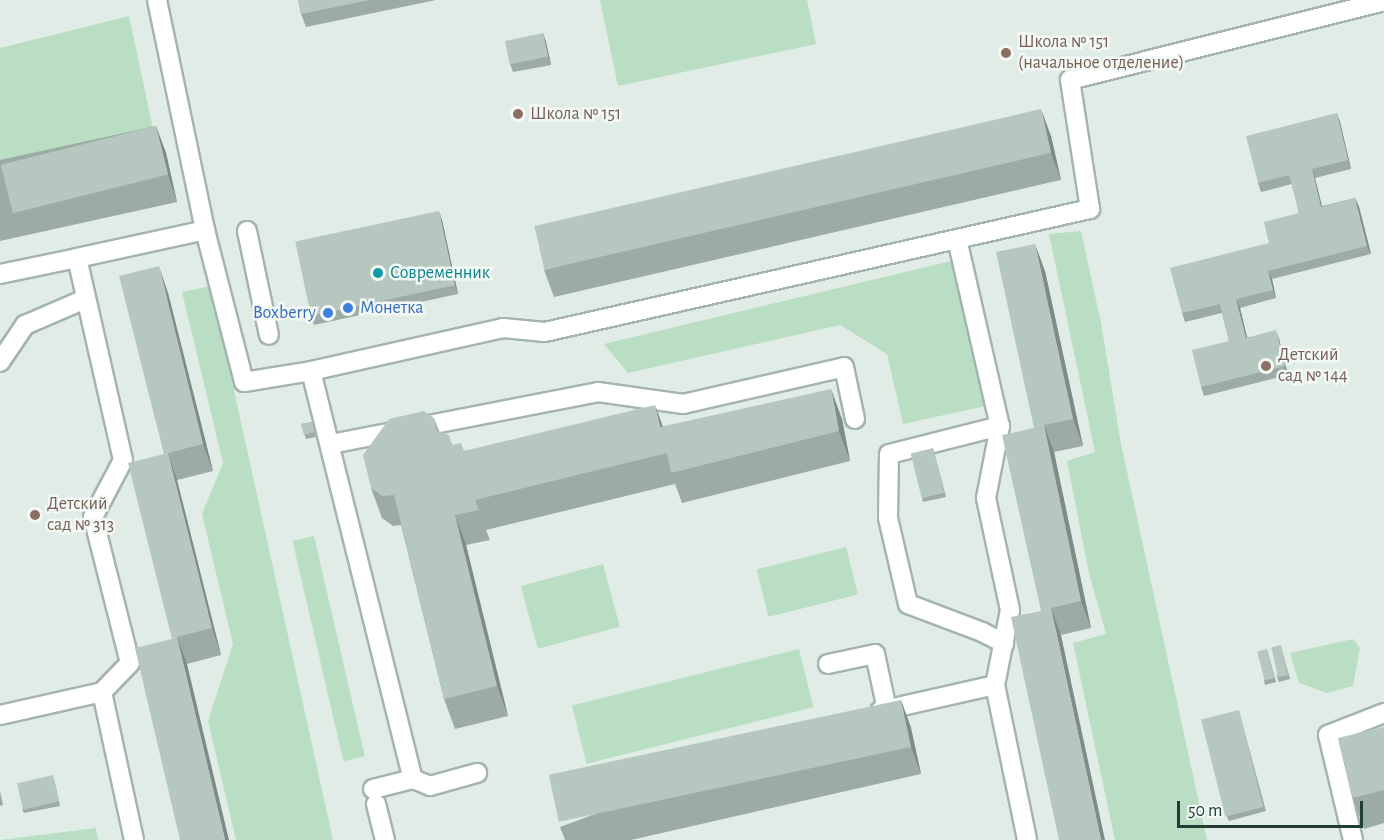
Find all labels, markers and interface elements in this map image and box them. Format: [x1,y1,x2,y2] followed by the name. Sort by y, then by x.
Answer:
[1018,32,1184,74] place label: Школа № 151 (начальное отделение)
[999,46,1013,60] marker: Школа № 151 (начальное отделение)
[530,103,621,125] place label: Школа № 151
[511,107,525,121] marker: Школа № 151
[390,262,490,284] place label: Современник
[371,266,385,280] marker: Современник
[360,297,423,319] place label: Монетка
[341,301,355,315] marker: Монетка
[253,302,316,324] place label: Boxberry
[321,306,335,320] marker: Boxberry
[1278,345,1348,388] place label: Детский сад № 144
[1259,359,1273,373] marker: Детский сад № 144
[47,494,114,536] place label: Детский сад № 313
[28,508,42,522] marker: Детский сад № 313
[1180,789,1366,827] scale bar
[1188,802,1222,820] text: 50 m

